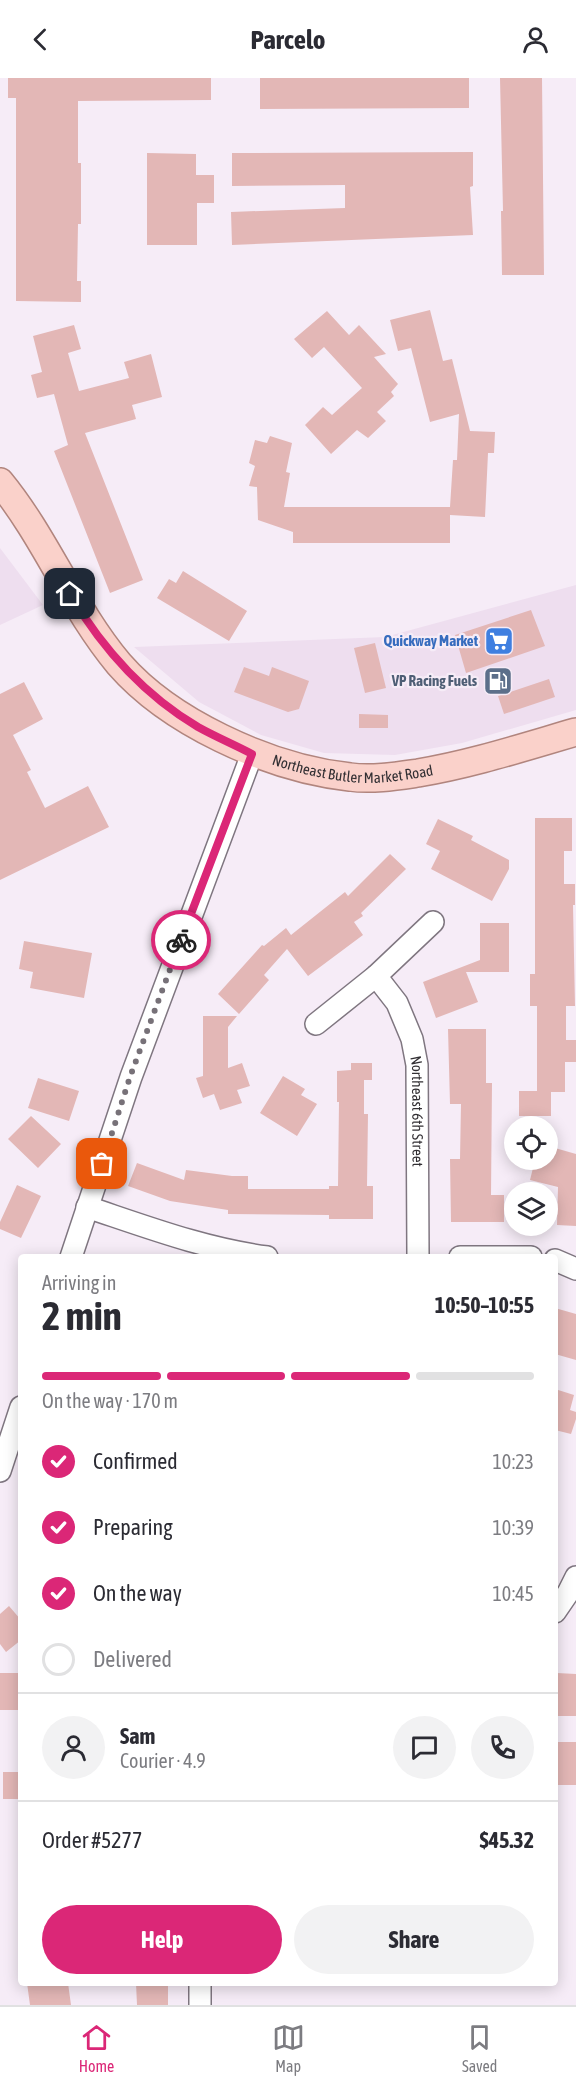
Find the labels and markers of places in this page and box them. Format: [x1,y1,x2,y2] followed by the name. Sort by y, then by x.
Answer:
[44,568,95,619] pin
[483,625,515,657] supermarket icon: Quickway Market
[383,632,479,649] place label: Quickway Market
[482,665,514,697] fuel station icon: VP Racing Fuels
[391,672,478,689] place label: VP Racing Fuels
[76,1138,127,1189] pin

